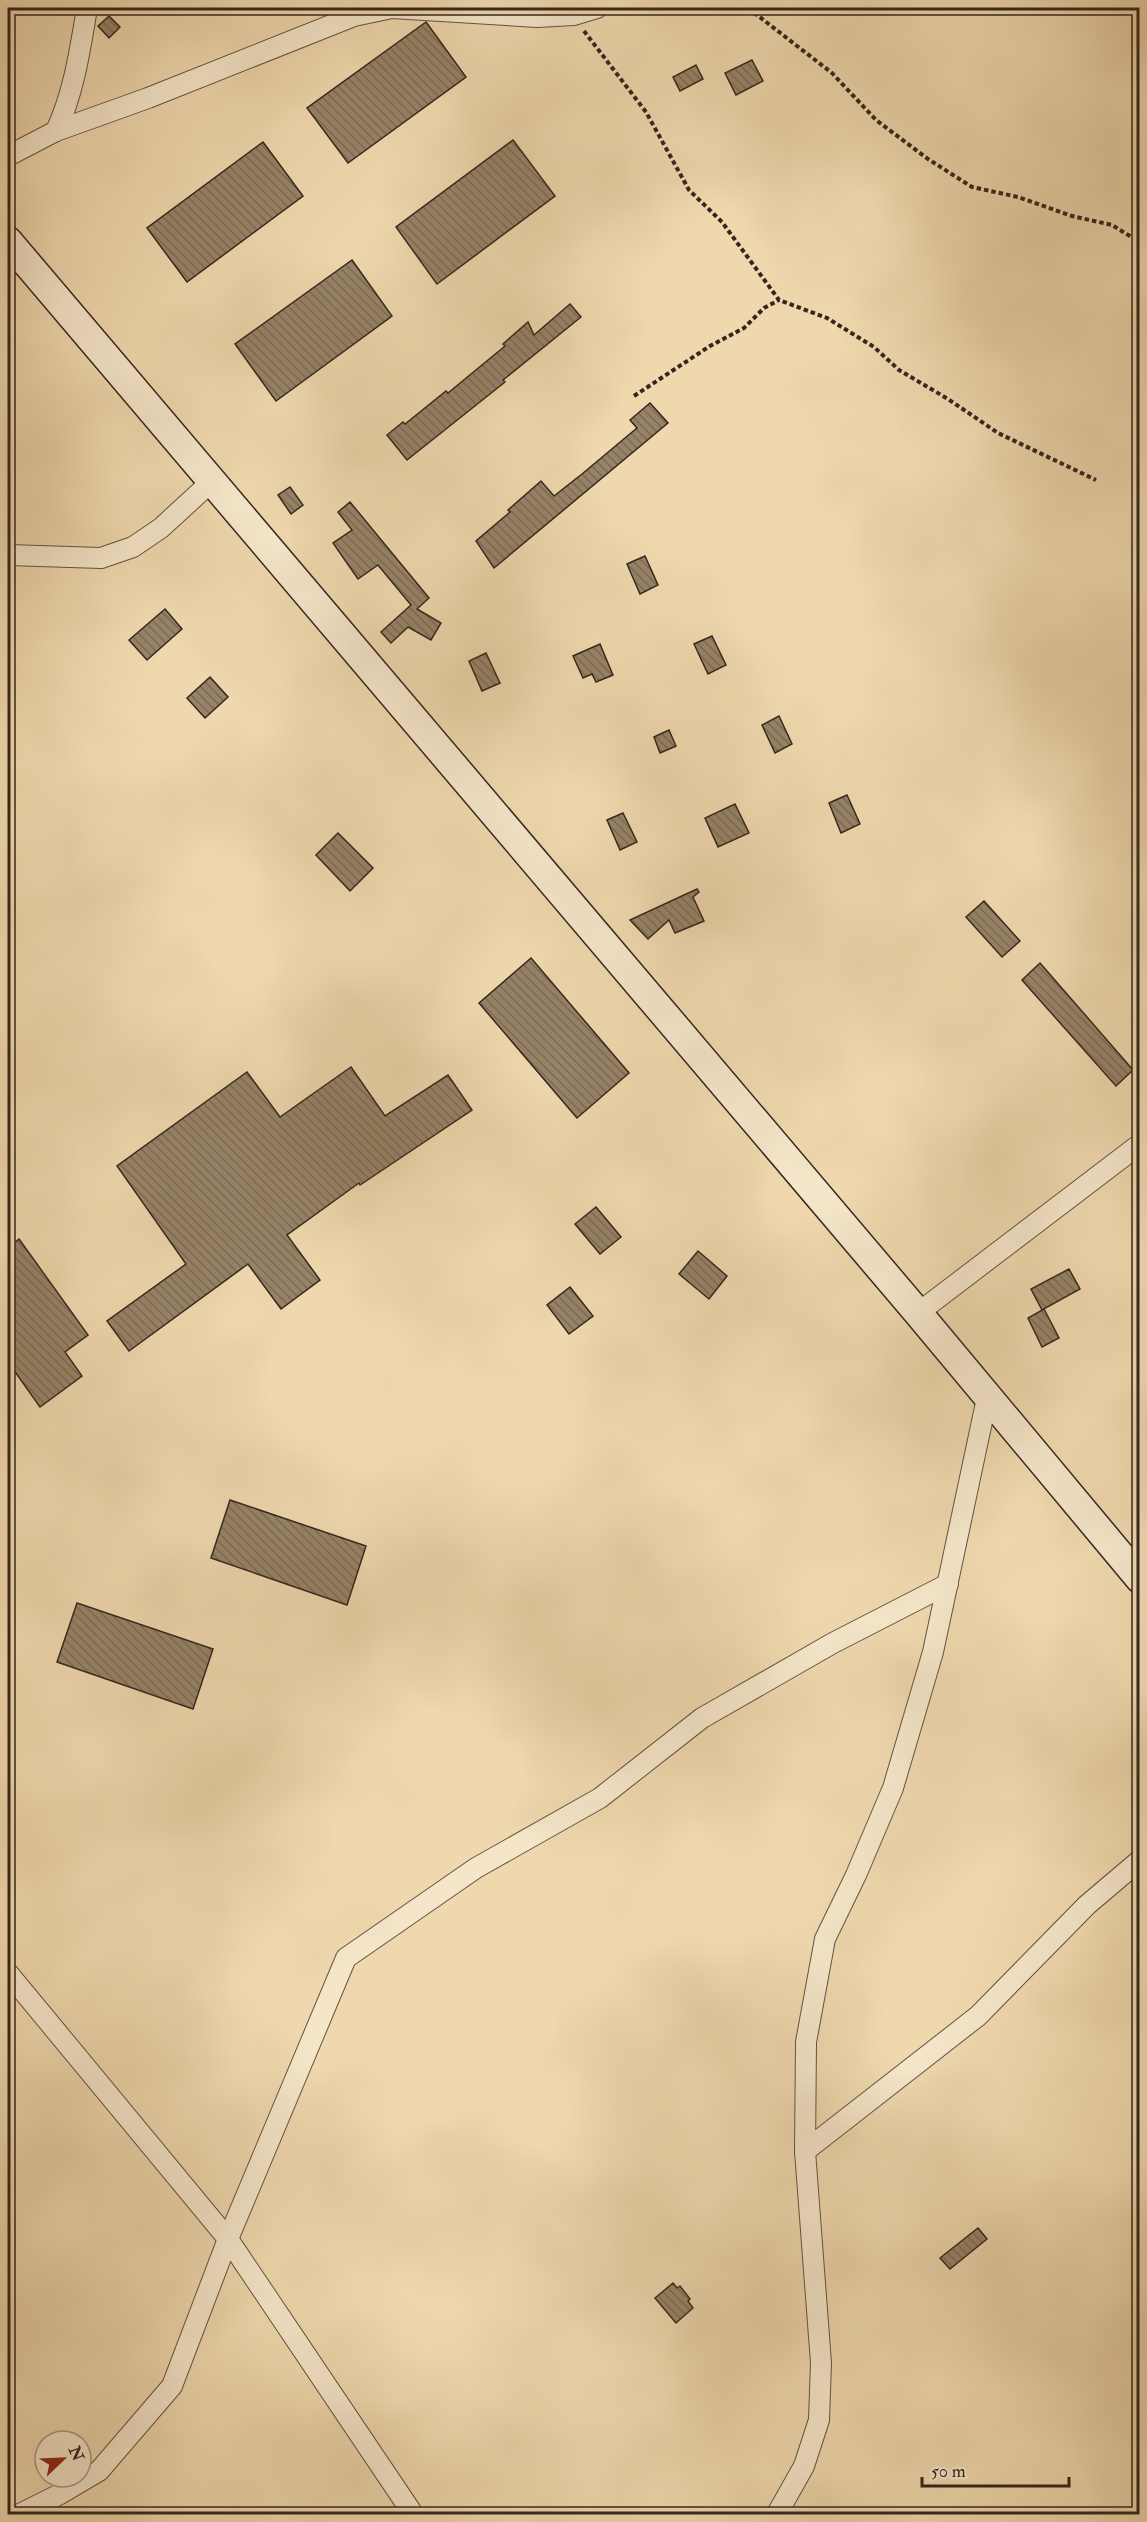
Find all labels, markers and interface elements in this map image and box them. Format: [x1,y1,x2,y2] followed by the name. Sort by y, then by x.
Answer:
[33,2429,93,2489] north arrow
[63,2442,88,2465] text: N
[922,2450,1069,2488] scale bar
[931,2460,966,2483] text: 50 m

